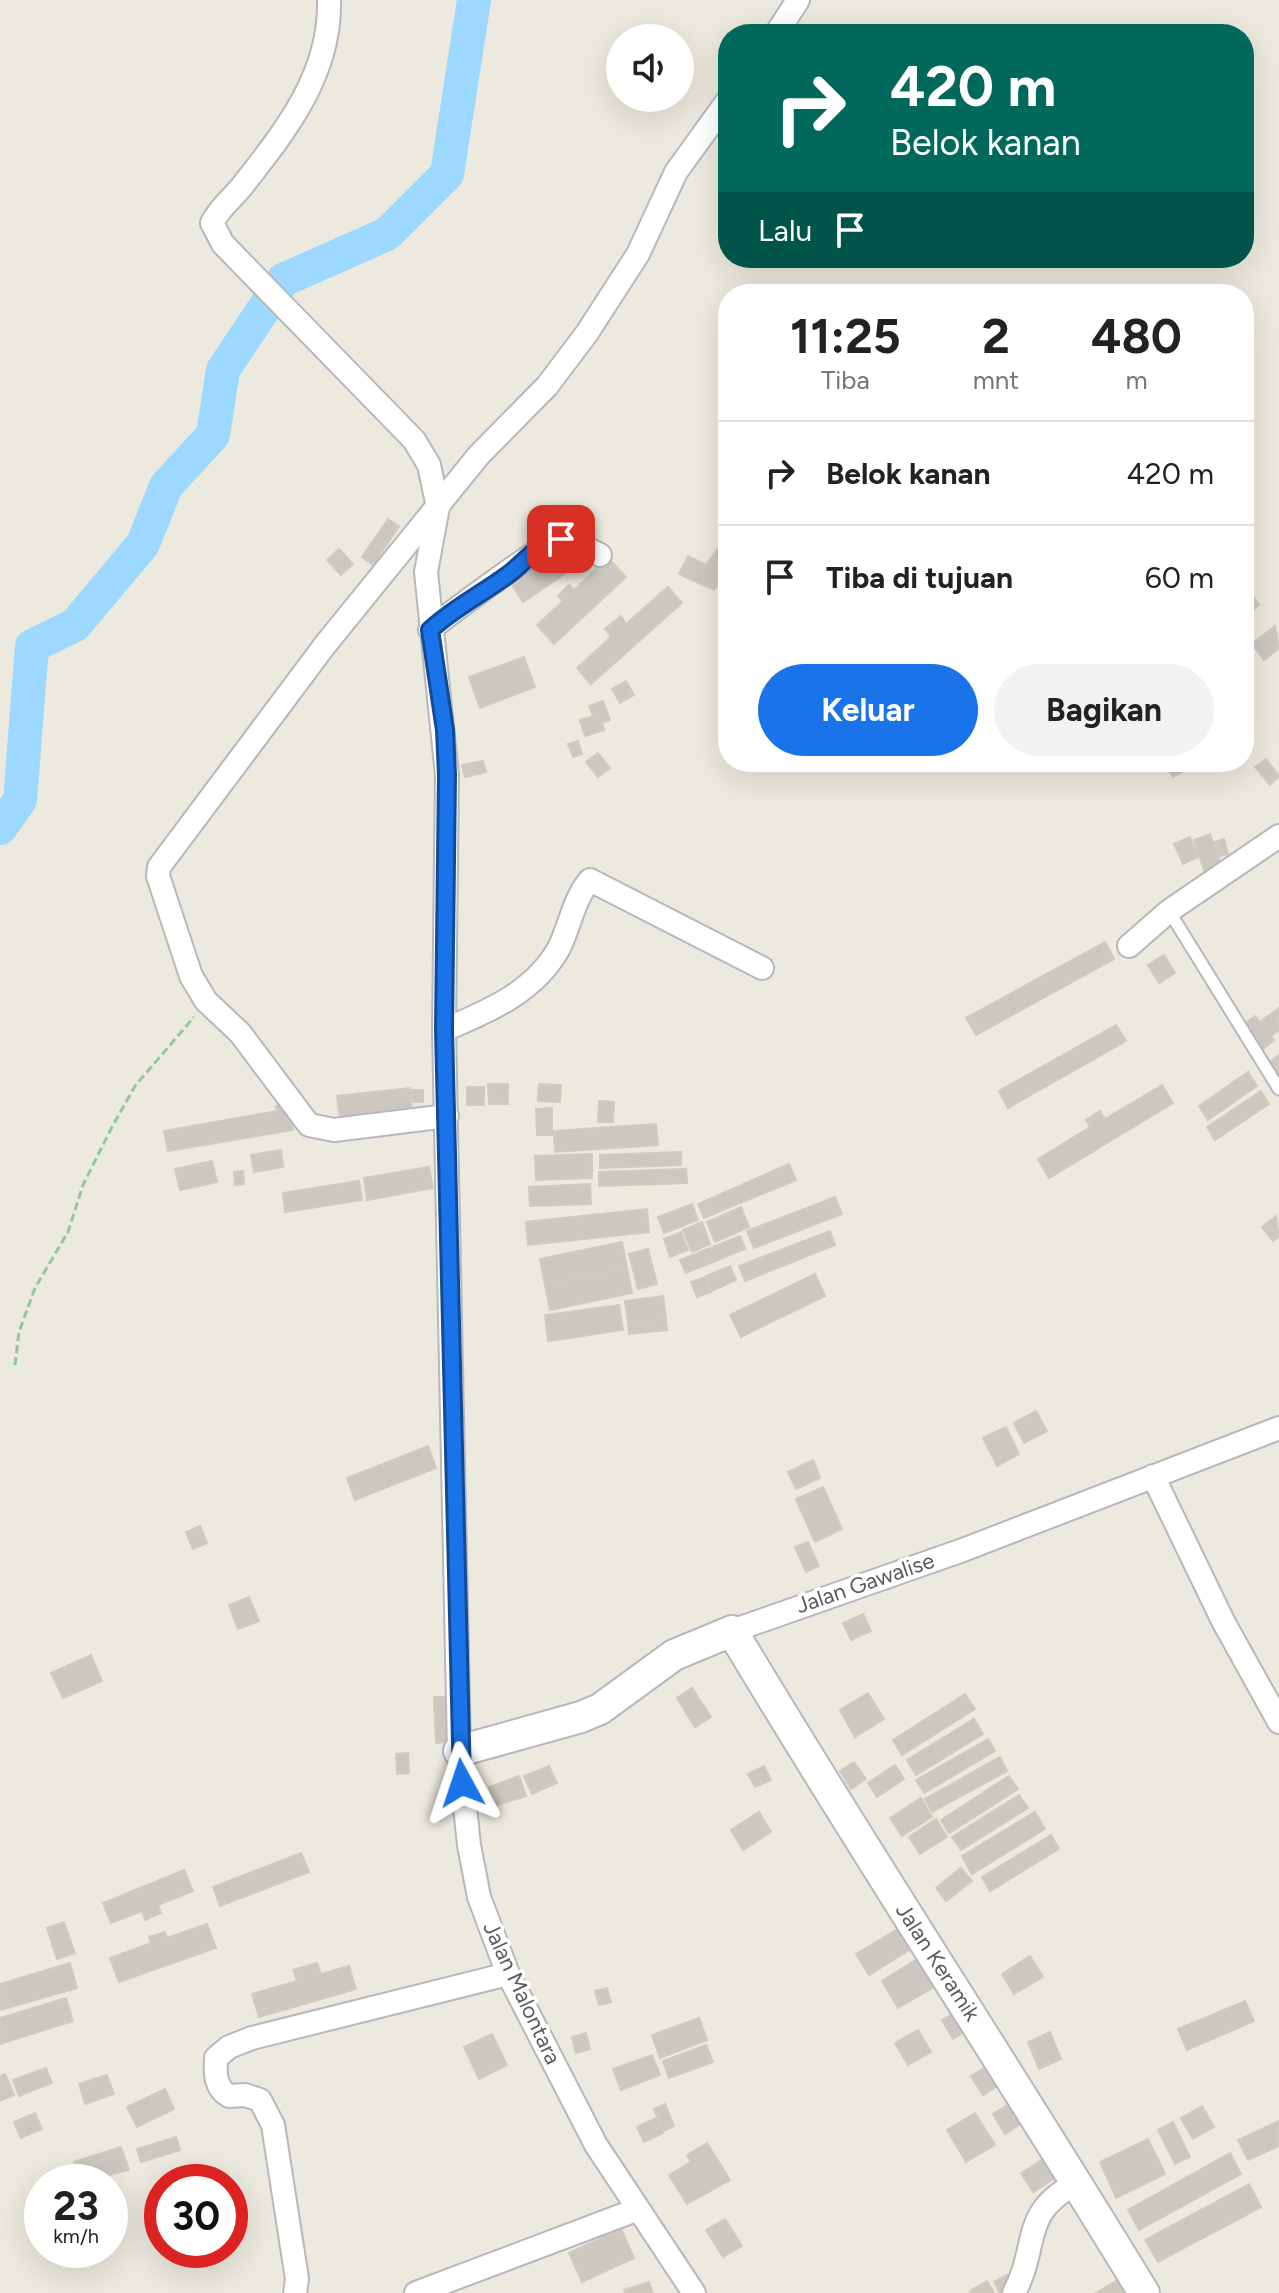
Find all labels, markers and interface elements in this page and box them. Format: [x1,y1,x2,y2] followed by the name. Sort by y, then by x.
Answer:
[606,24,694,112] map controls
[606,24,694,112] button: sound
[890,53,1056,120] text: 420 m
[758,56,862,160] icon: right
[890,121,1081,164] text: Belok kanan
[828,208,872,252] icon: arrive
[758,212,812,249] text: Lalu
[790,307,901,365] text: 11:25
[982,307,1010,365] text: 2
[1091,307,1182,365] text: 480
[821,364,870,396] text: Tiba
[973,364,1019,396] text: mnt
[1125,364,1148,396] text: m
[758,451,802,495] icon: right
[826,455,991,492] text: Belok kanan
[1126,455,1214,492] text: 420 m
[527,505,595,573] pin
[539,517,583,561] icon: arrive
[758,555,802,599] icon: arrive
[826,559,1013,596] text: Tiba di tujuan
[1145,559,1214,596] text: 60 m
[758,664,978,756] button: Keluar
[994,664,1214,756] button: Bagikan
[792,1547,938,1619] street label: Jalan Gawalise
[420,1741,504,1825] position arrow
[890,1898,986,2026] street label: Jalan Keramik
[477,1917,567,2069] street label: Jalan Malontara
[144,2164,248,2268] speed limit sign: 30
[53,2182,99,2230] text: 23
[53,2224,99,2248] text: km/h

